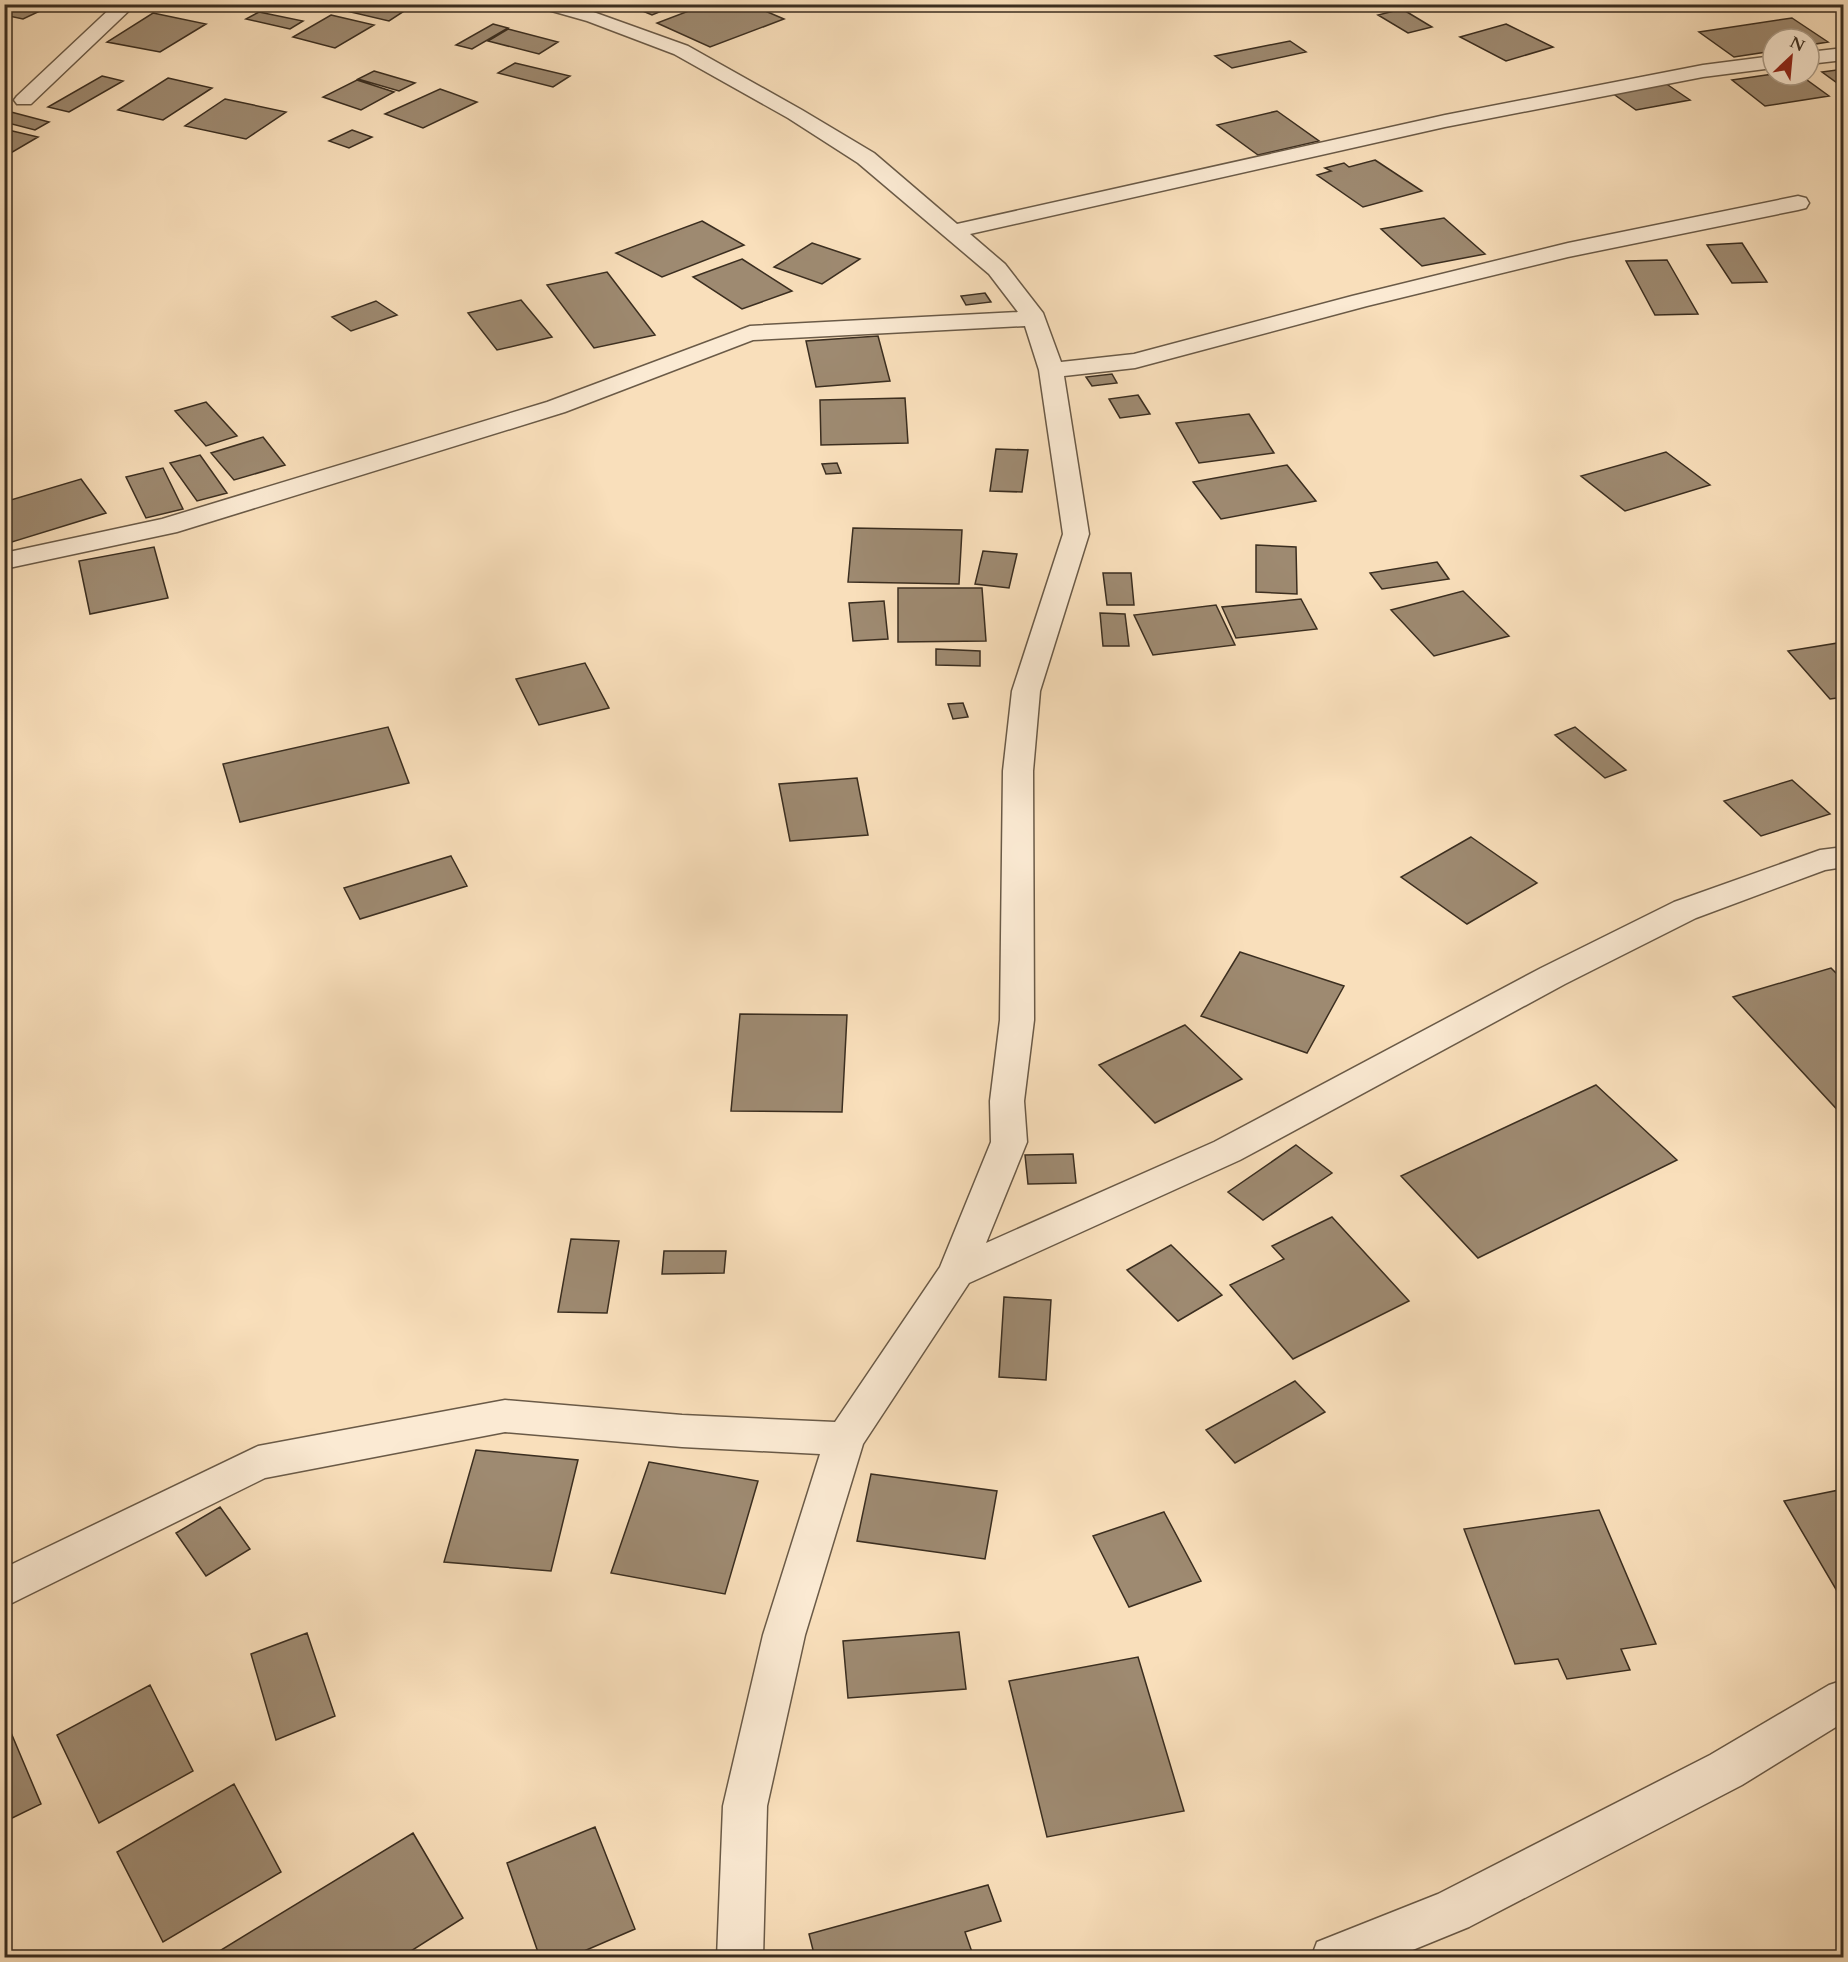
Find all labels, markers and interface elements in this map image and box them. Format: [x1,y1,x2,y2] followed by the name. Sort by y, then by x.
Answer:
[1761,27,1821,87] north arrow
[1786,31,1808,57] text: N

